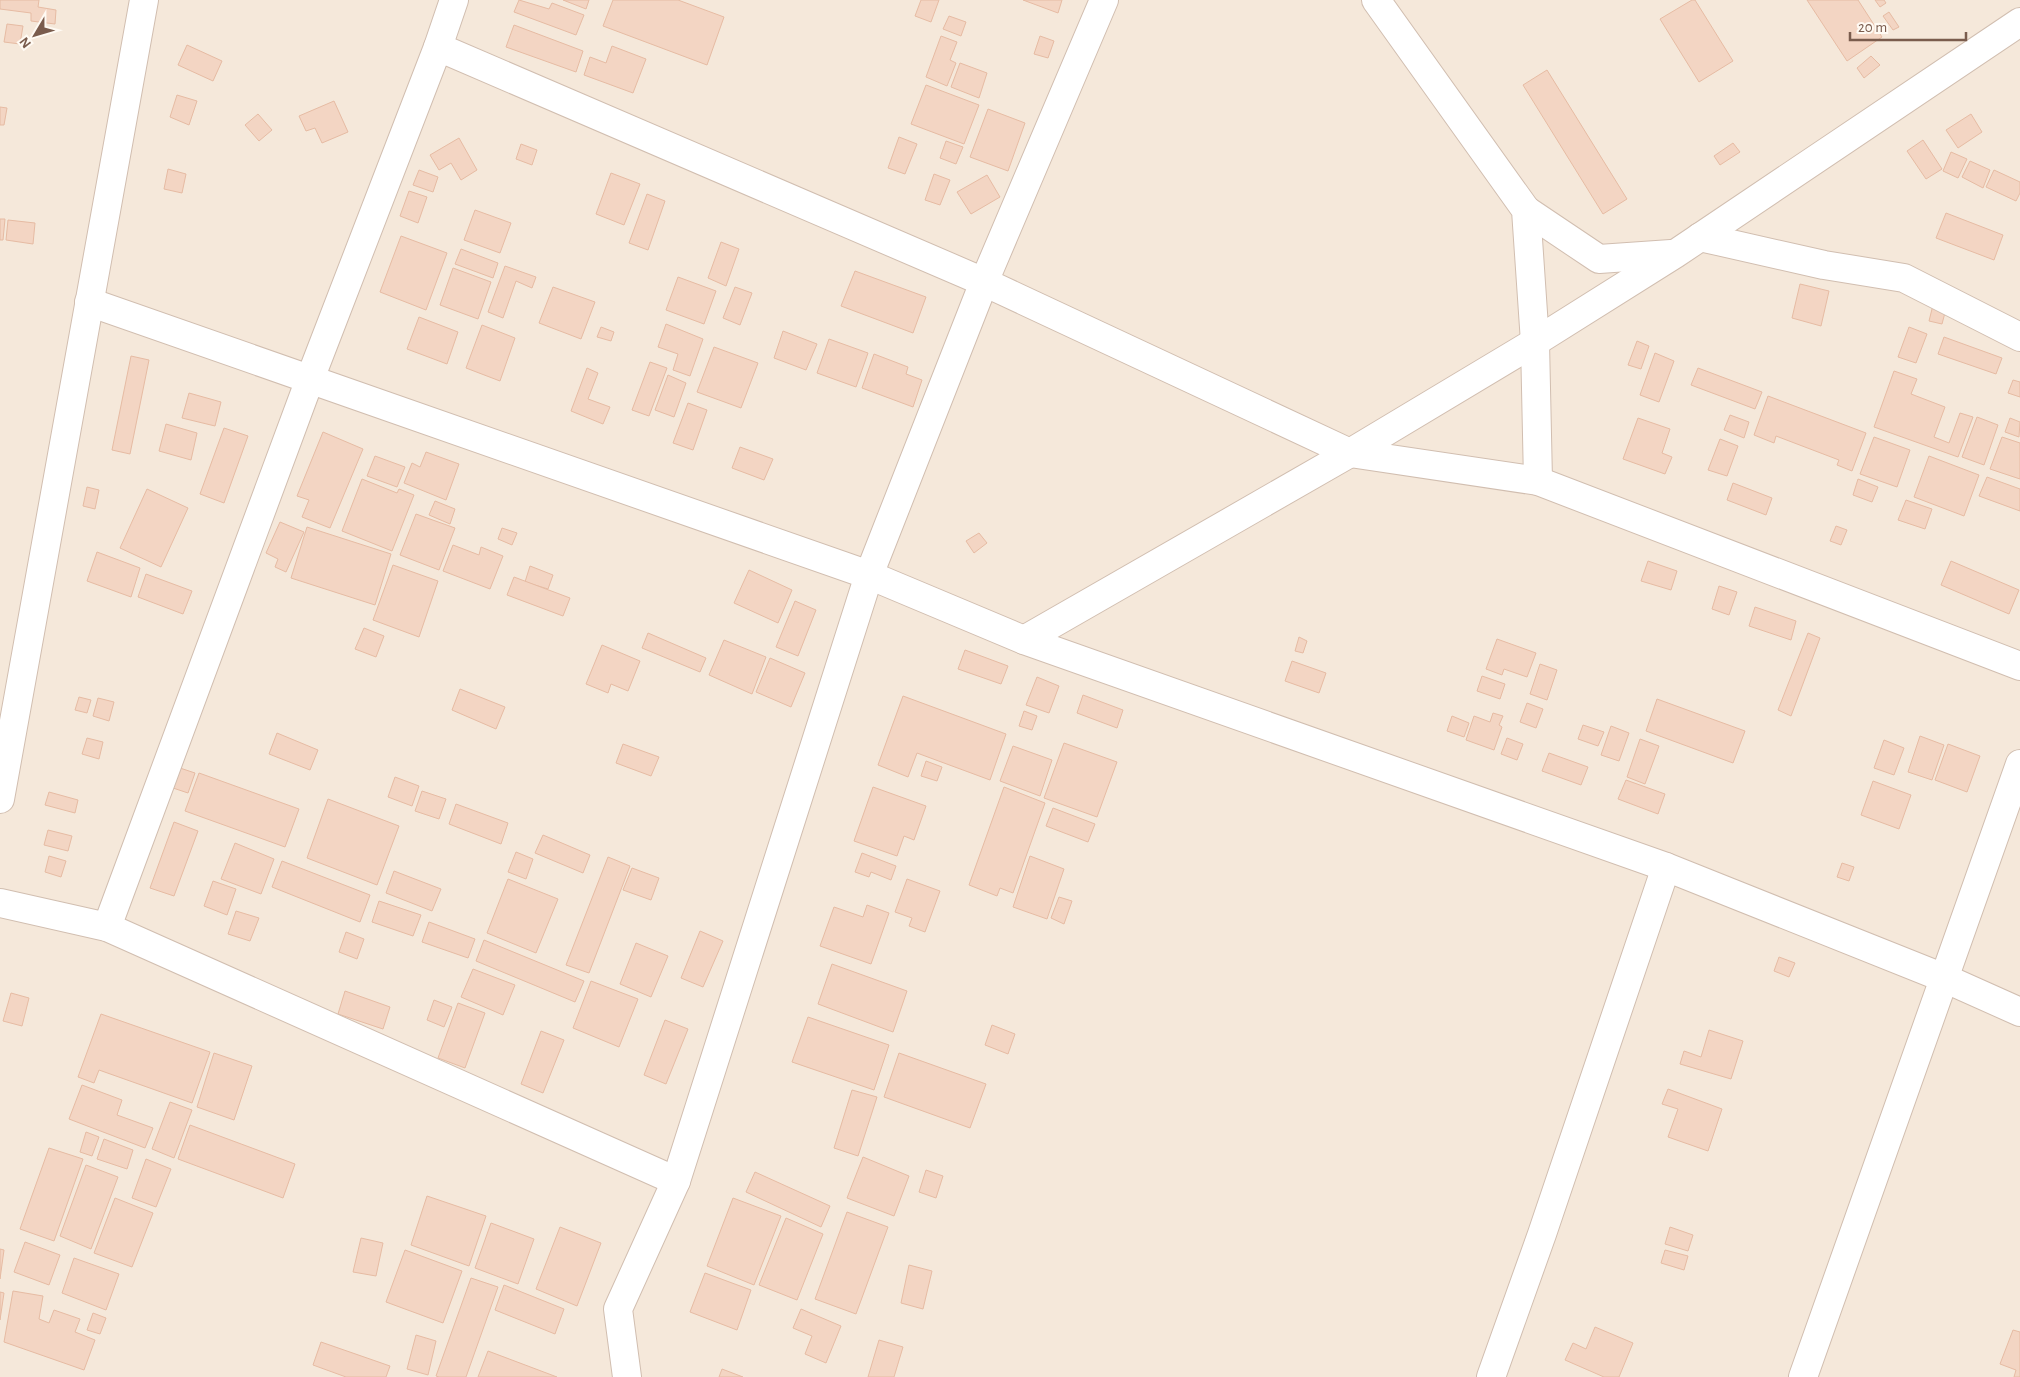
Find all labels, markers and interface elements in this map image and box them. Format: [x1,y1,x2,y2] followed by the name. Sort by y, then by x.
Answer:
[10,10,60,60] north arrow
[1850,10,1966,42] scale bar
[1858,20,1887,35] text: 20 m
[17,34,34,51] text: N

